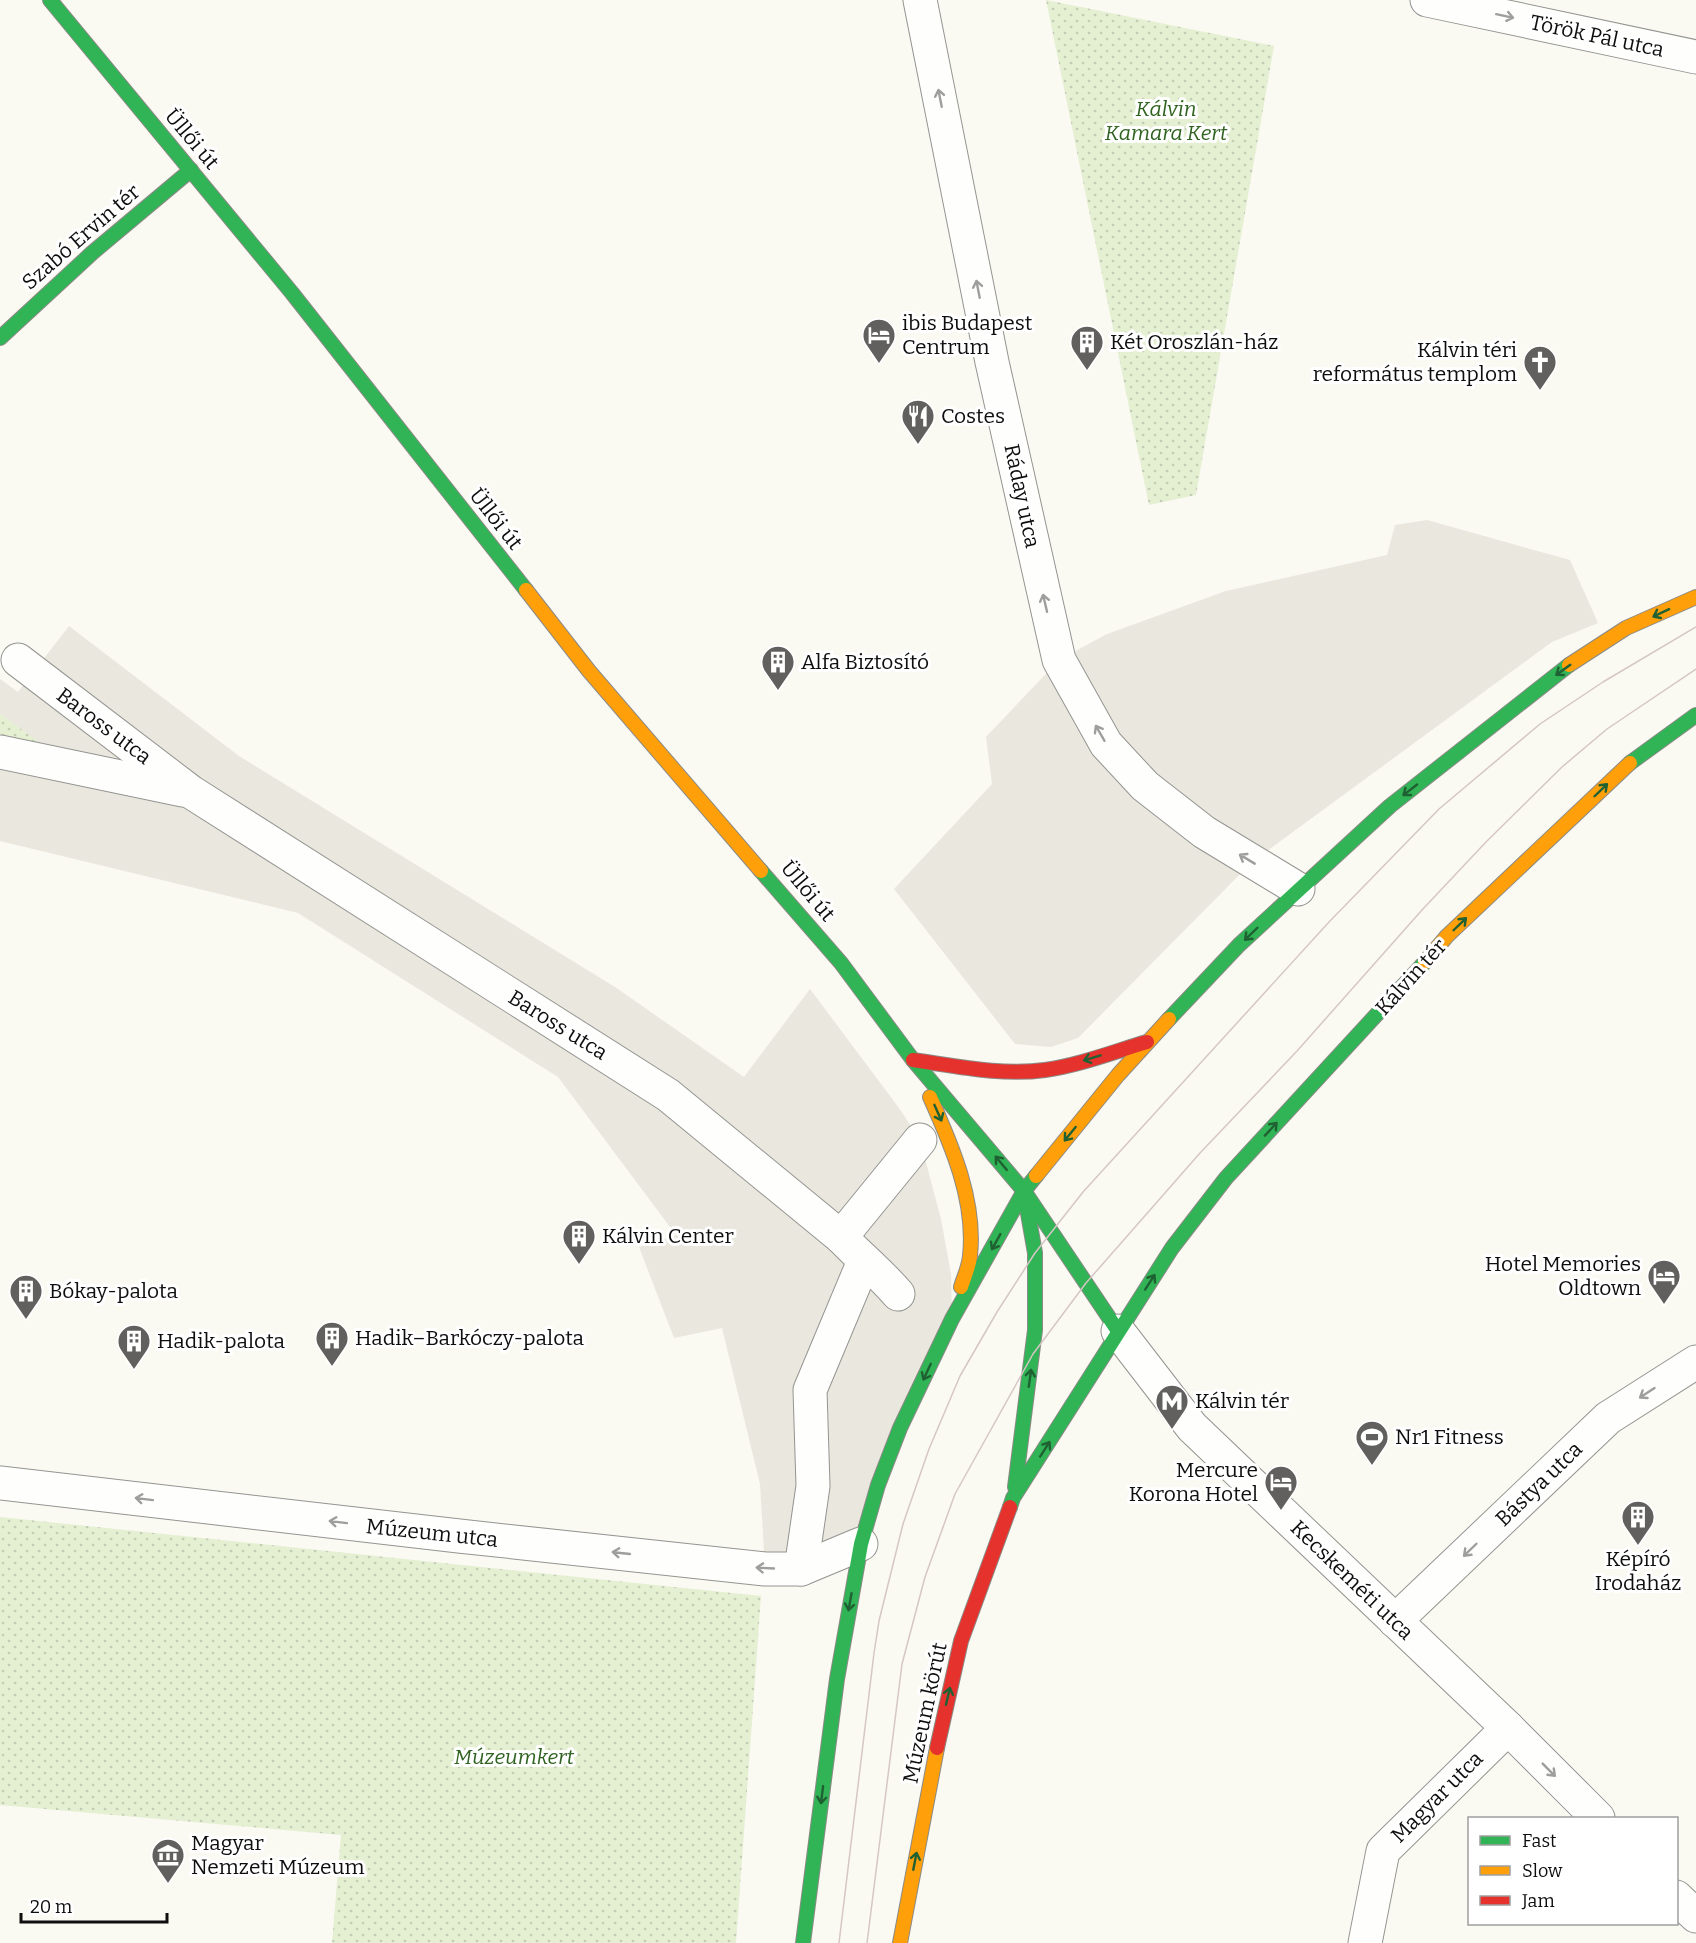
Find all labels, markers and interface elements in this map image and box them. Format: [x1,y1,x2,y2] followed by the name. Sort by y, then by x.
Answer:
[1528,9,1667,63] street label: Török Pál utca
[1495,11,1514,23] one-way arrow
[934,88,945,108] one-way arrow
[1105,96,1228,146] park label: Kálvin Kamara Kert
[159,103,225,175] street label: Üllői út
[17,179,145,295] street label: Szabó Ervin tér
[972,280,983,299] one-way arrow
[902,310,1033,360] place label: ibis Budapest Centrum
[861,317,897,364] hotel icon: ibis Budapest Centrum
[1069,324,1105,371] building icon: Két Oroszlán-ház
[1110,329,1278,355] place label: Két Oroszlán-ház
[1313,337,1517,387] place label: Kálvin téri református templom
[1522,344,1558,391] church icon: Kálvin téri református templom
[900,398,936,445] restaurant icon: Costes
[941,403,1005,429] place label: Costes
[998,442,1046,551] street label: Ráday utca
[464,483,528,555] street label: Üllői út
[1039,594,1051,613] one-way arrow
[1653,607,1671,619] one-way arrow
[760,644,796,691] building icon: Alfa Biztosító
[801,649,929,675] place label: Alfa Biztosító
[1555,664,1571,676] one-way arrow
[51,682,157,770] street label: Baross utca
[1094,725,1106,742] one-way arrow
[1594,783,1609,797] one-way arrow
[1402,784,1418,797] one-way arrow
[1239,853,1256,865] one-way arrow
[775,855,841,927] street label: Üllői út
[1453,917,1468,931] one-way arrow
[1243,927,1258,942] one-way arrow
[1370,933,1452,1021] street label: Kálvin tér
[504,984,613,1066] street label: Baross utca
[1083,1053,1102,1064] one-way arrow
[933,1104,944,1122] one-way arrow
[1264,1122,1278,1137] one-way arrow
[1064,1126,1077,1142] one-way arrow
[994,1155,1007,1171] one-way arrow
[561,1218,597,1265] building icon: Kálvin Center
[602,1223,734,1249] place label: Kálvin Center
[989,1233,1001,1250] one-way arrow
[1485,1251,1641,1301] place label: Hotel Memories Oldtown
[1646,1258,1682,1305] hotel icon: Hotel Memories Oldtown
[8,1273,44,1320] building icon: Bókay-palota
[1144,1274,1156,1291] one-way arrow
[49,1278,179,1304] place label: Bókay-palota
[314,1320,350,1367] building icon: Hadik–Barkóczy-palota
[116,1323,152,1370] building icon: Hadik-palota
[355,1325,585,1351] place label: Hadik–Barkóczy-palota
[157,1328,286,1354] place label: Hadik-palota
[920,1362,932,1380] one-way arrow
[1025,1368,1036,1388] one-way arrow
[1154,1383,1190,1430] metro station icon: Kálvin tér
[1195,1388,1289,1414] place label: Kálvin tér
[1639,1388,1656,1400] one-way arrow
[1354,1419,1390,1466] sports icon: Nr1 Fitness
[1395,1424,1504,1450] place label: Nr1 Fitness
[1490,1436,1588,1532] street label: Bástya utca
[1040,1441,1052,1458] one-way arrow
[1129,1457,1258,1507] place label: Mercure Korona Hotel
[1263,1464,1299,1511] hotel icon: Mercure Korona Hotel
[135,1494,155,1505] one-way arrow
[1620,1499,1656,1546] building icon: Képíró Irodaház
[365,1513,500,1553] street label: Múzeum utca
[1285,1515,1419,1646] street label: Kecskeméti utca
[329,1516,348,1527] one-way arrow
[1462,1543,1477,1557] one-way arrow
[1595,1546,1681,1596] place label: Képíró Irodaház
[611,1547,631,1558] one-way arrow
[756,1563,776,1574] one-way arrow
[845,1591,856,1611] one-way arrow
[897,1640,953,1786] street label: Múzeum körút
[942,1687,954,1706] one-way arrow
[454,1744,575,1770] park label: Múzeumkert
[1386,1745,1489,1848] street label: Magyar utca
[1542,1762,1556,1777] one-way arrow
[816,1784,827,1804] one-way arrow
[1468,1817,1678,1925] legend
[191,1830,365,1880] place label: Magyar Nemzeti Múzeum
[1522,1830,1557,1852] text: Fast
[150,1837,186,1884] museum icon: Magyar Nemzeti Múzeum
[910,1852,921,1871] one-way arrow
[1522,1860,1563,1882] text: Slow
[21,1886,166,1924] scale bar
[1521,1890,1555,1912] text: Jam
[30,1896,72,1918] text: 20 m

